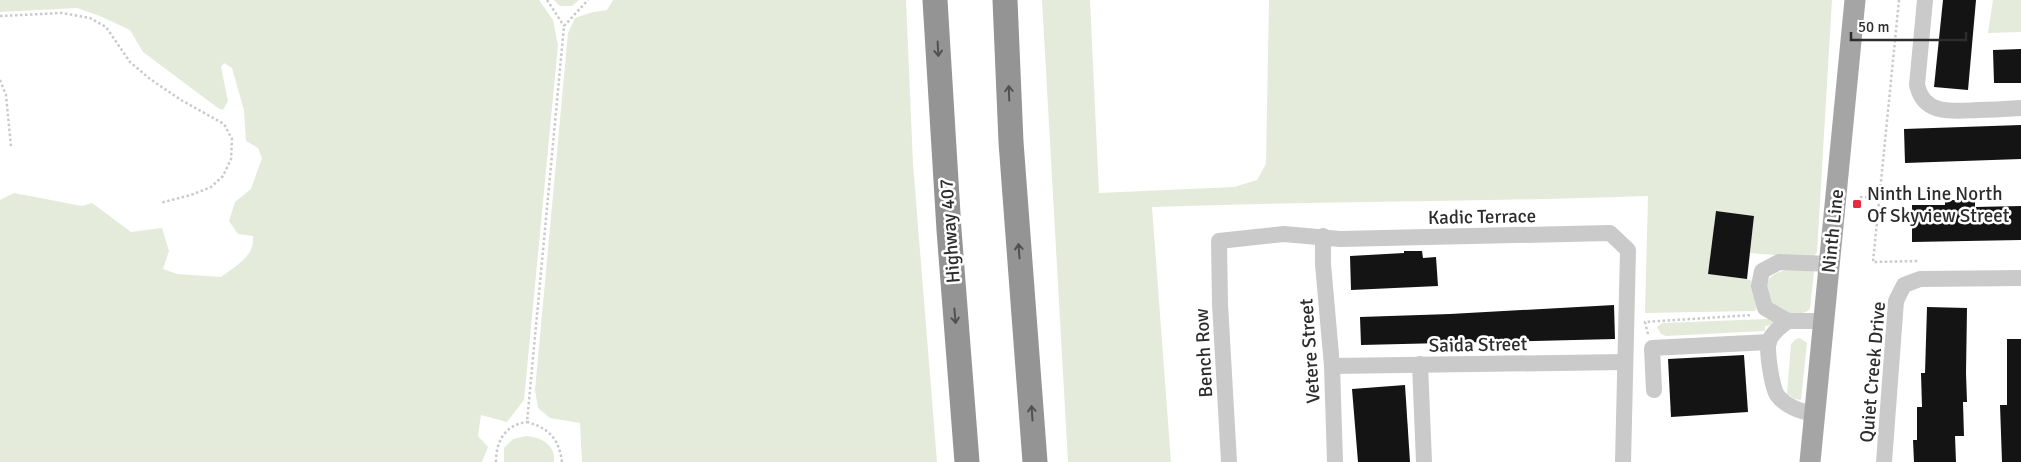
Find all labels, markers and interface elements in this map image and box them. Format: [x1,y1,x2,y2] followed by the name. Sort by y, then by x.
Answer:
[1851,10,1966,42] scale bar
[1858,18,1889,36] text: 50 m
[933,40,943,56] one-way arrow
[1004,85,1014,102] one-way arrow
[934,178,966,284] street label: Highway 407
[1867,182,2010,228] place label: Ninth Line North Of Skyview Street
[1817,188,1849,274] street label: Ninth Line
[1851,198,1863,210] marker: Ninth Line North Of Skyview Street
[1428,204,1536,230] street label: Kadic Terrace
[1015,244,1024,260] one-way arrow
[1294,297,1326,404] street label: Vetere Street
[1855,301,1891,444] street label: Quiet Creek Drive
[951,307,960,323] one-way arrow
[1190,307,1218,398] street label: Bench Row
[1428,332,1528,358] street label: Saida Street
[1027,406,1036,422] one-way arrow

